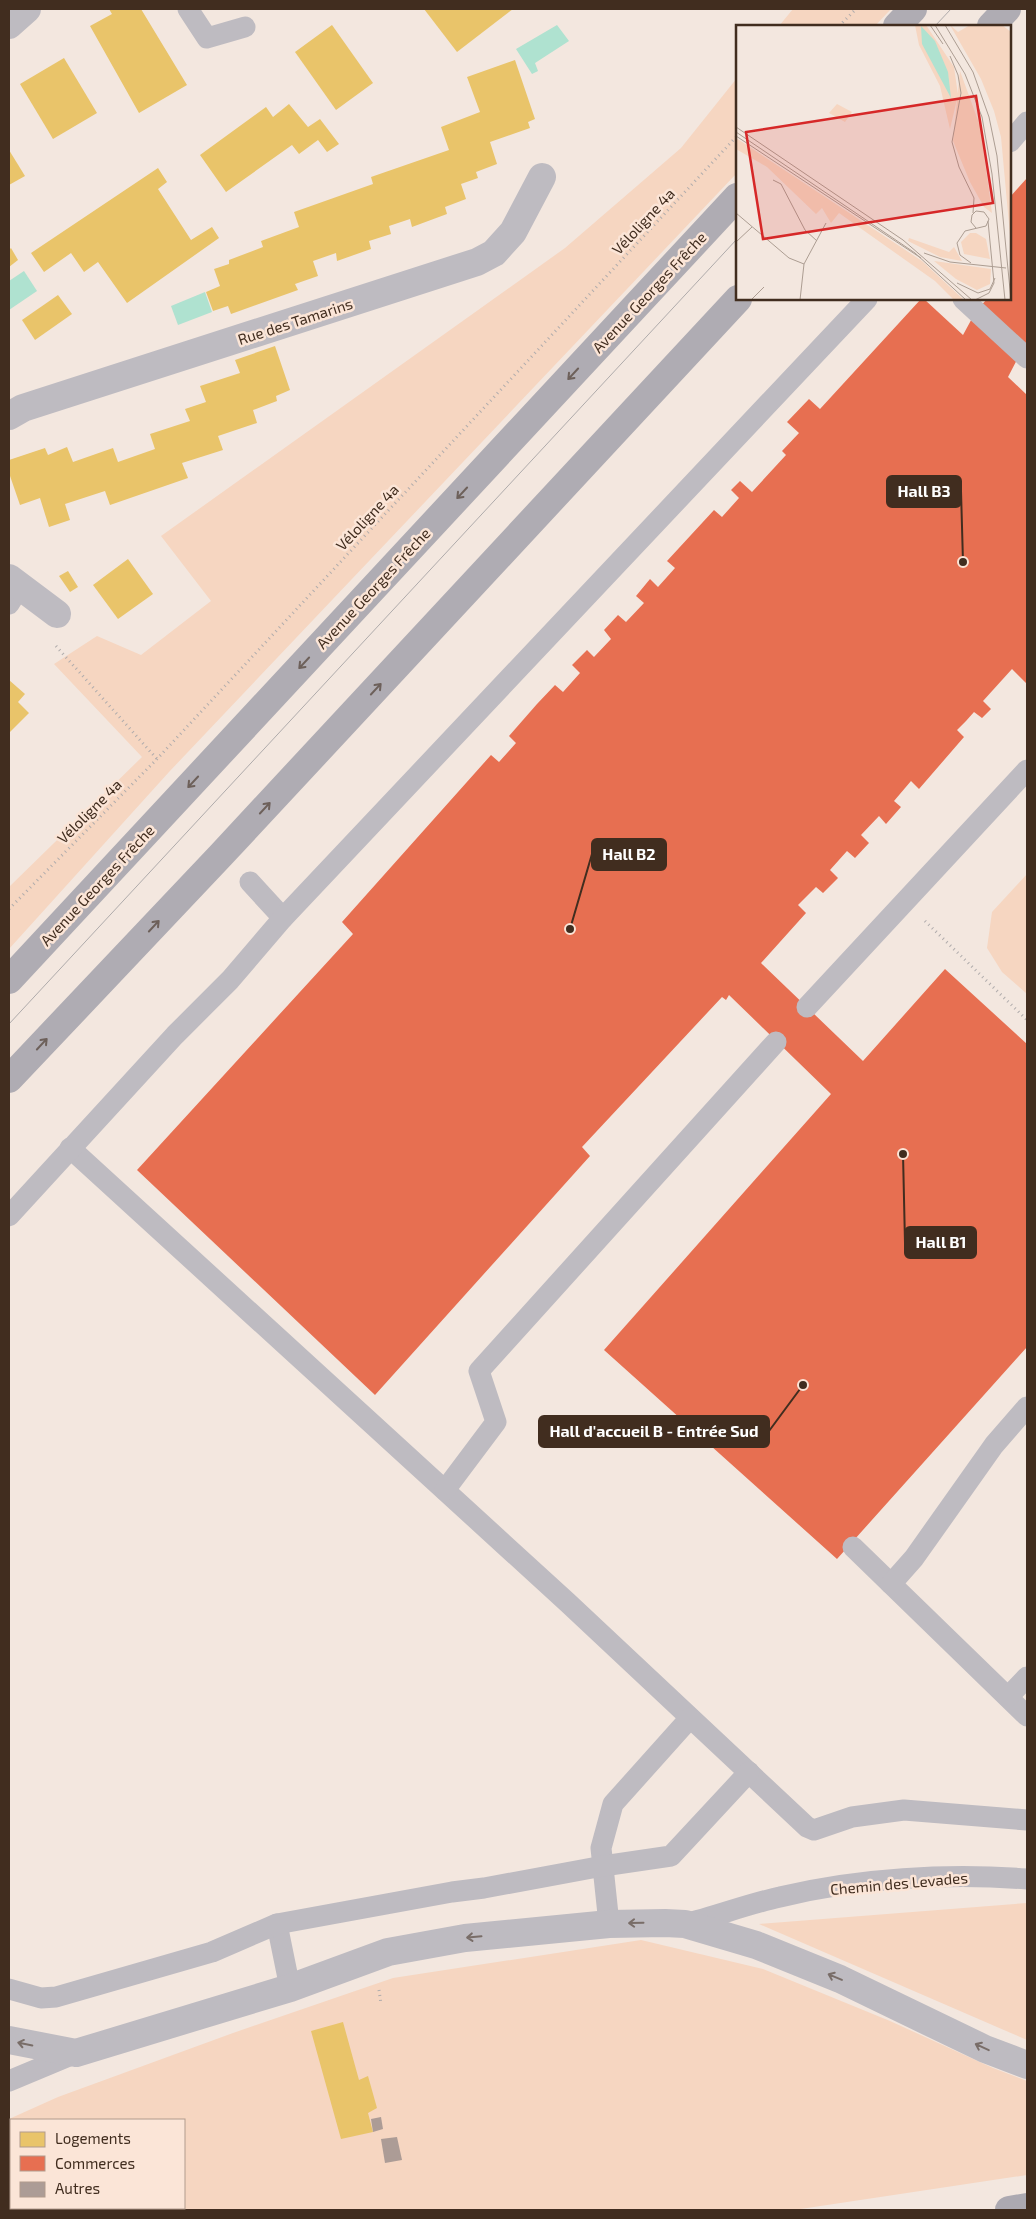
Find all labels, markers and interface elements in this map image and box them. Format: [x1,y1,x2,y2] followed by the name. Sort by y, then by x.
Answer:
[736,25,1011,300] inset map
[608,184,678,258] street label: Véloligne 4a
[588,228,710,356] street label: Avenue Georges Frêche
[235,294,355,348] street label: Rue des Tamarins
[567,367,579,380] one-way arrow
[887,476,961,507] callout: Hall B3
[332,480,402,554] street label: Véloligne 4a
[897,481,951,500] text: Hall B3
[456,486,468,499] one-way arrow
[312,524,434,652] street label: Avenue Georges Frêche
[298,657,310,669] one-way arrow
[370,682,382,695] one-way arrow
[53,775,125,847] street label: Véloligne 4a
[187,775,199,788] one-way arrow
[259,801,271,814] one-way arrow
[36,821,158,949] street label: Avenue Georges Frêche
[592,839,666,870] callout: Hall B2
[602,844,656,863] text: Hall B2
[148,920,160,932] one-way arrow
[36,1038,48,1050] one-way arrow
[905,1227,976,1258] callout: Hall B1
[916,1232,966,1251] text: Hall B1
[539,1416,769,1447] callout: Hall d'accueil B - Entrée Sud
[549,1421,759,1440] text: Hall d'accueil B - Entrée Sud
[830,1868,968,1898] street label: Chemin des Levades
[628,1918,644,1927] one-way arrow
[467,1932,483,1942] one-way arrow
[828,1972,843,1982] one-way arrow
[17,2039,33,2048] one-way arrow
[975,2042,990,2051] one-way arrow
[10,2119,185,2209] legend
[55,2129,131,2147] text: Logements
[55,2154,135,2172] text: Commerces
[55,2179,100,2197] text: Autres

